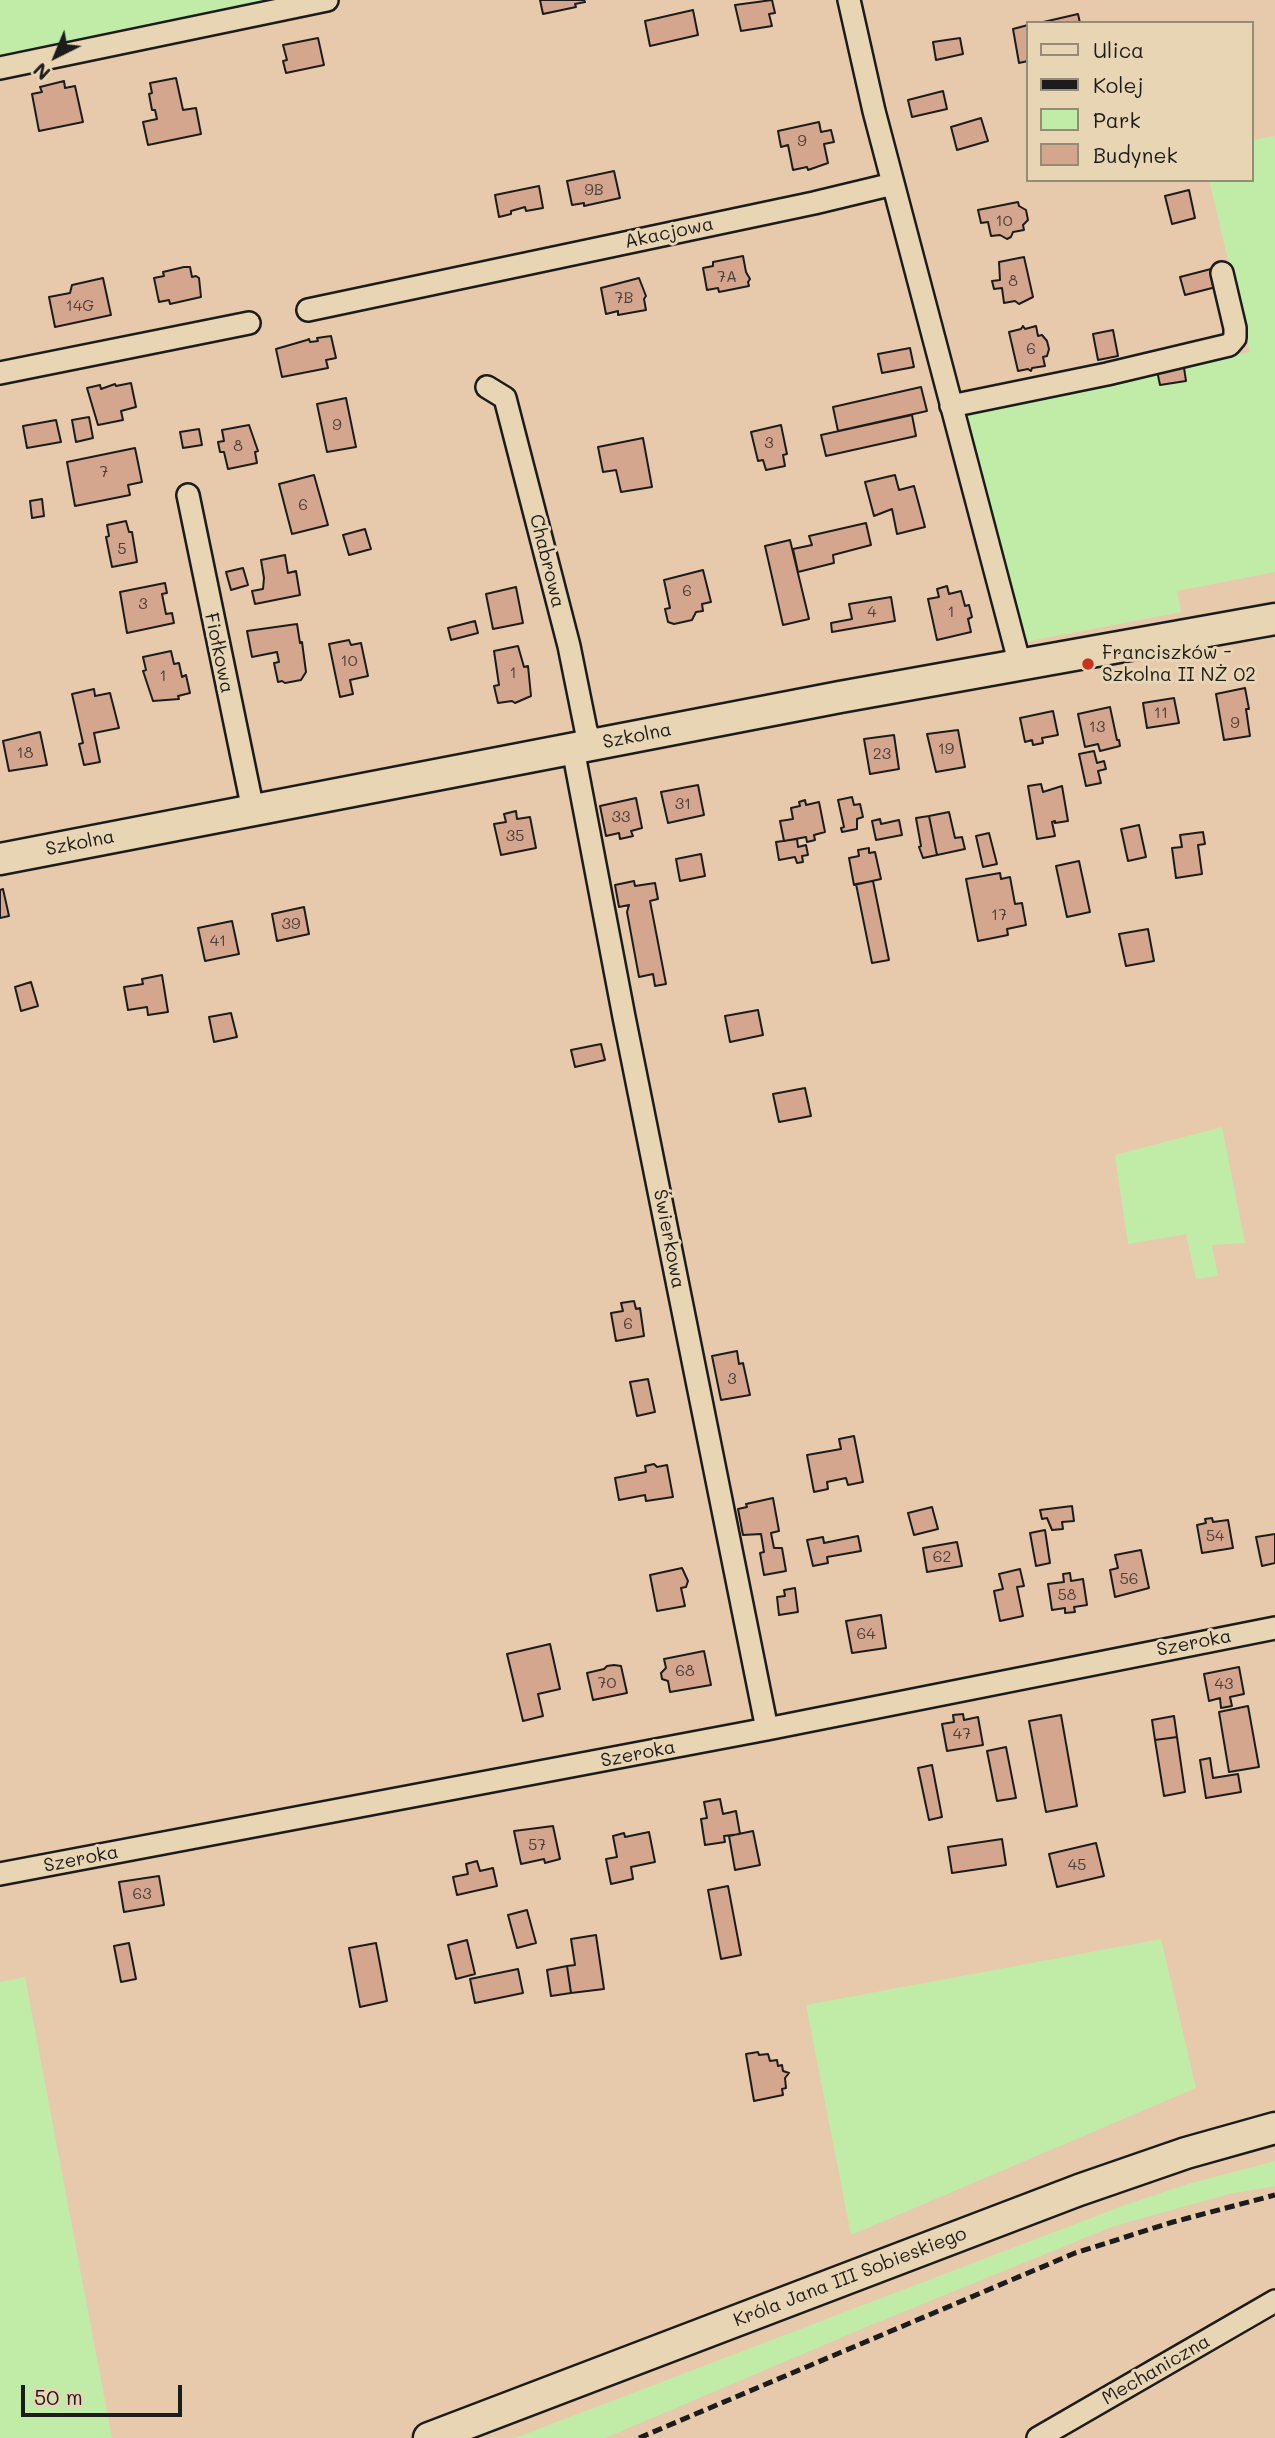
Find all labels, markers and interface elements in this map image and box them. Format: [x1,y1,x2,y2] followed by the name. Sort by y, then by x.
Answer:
[21,21,91,91] north arrow
[1026,21,1254,182] legend
[1093,36,1144,63] text: Ulica
[28,58,55,86] text: N
[1093,71,1144,98] text: Kolej
[1093,106,1141,133] text: Park
[797,131,807,151] house number: 9
[1093,141,1178,168] text: Budynek
[584,180,604,200] house number: 9B
[995,211,1013,231] house number: 10
[622,212,716,254] street label: Akacjowa
[717,267,737,287] house number: 7A
[1008,271,1018,291] house number: 8
[615,288,633,308] house number: 7B
[66,296,94,316] house number: 14G
[1026,339,1036,359] house number: 6
[332,415,342,435] house number: 9
[764,433,774,453] house number: 3
[233,436,243,456] house number: 8
[100,462,108,482] house number: 7
[298,495,308,515] house number: 6
[524,512,570,610] street label: Chabrowa
[117,539,127,559] house number: 5
[682,581,692,601] house number: 6
[138,594,148,614] house number: 3
[867,602,877,622] house number: 4
[947,602,955,622] house number: 1
[199,611,239,695] street label: Fiołkowa
[1102,642,1256,686] place label: Franciszków - Szkolna II NŻ 02
[340,651,358,671] house number: 10
[1080,656,1096,672] marker: Franciszków - Szkolna II NŻ 02
[509,663,517,683] house number: 1
[159,666,167,686] house number: 1
[1154,703,1168,723] house number: 11
[1230,713,1240,733] house number: 9
[1089,717,1105,737] house number: 13
[601,718,673,754] street label: Szkolna
[938,739,954,759] house number: 19
[17,743,33,763] house number: 18
[873,744,891,764] house number: 23
[675,794,691,814] house number: 31
[612,807,630,827] house number: 33
[44,825,116,861] street label: Szkolna
[506,826,524,846] house number: 35
[991,905,1007,925] house number: 17
[282,914,300,934] house number: 39
[210,931,226,951] house number: 41
[648,1188,690,1290] street label: Świerkowa
[623,1314,633,1334] house number: 6
[727,1369,737,1389] house number: 3
[1206,1526,1224,1546] house number: 54
[933,1547,951,1567] house number: 62
[1120,1569,1138,1589] house number: 56
[1057,1585,1077,1605] house number: 58
[856,1624,876,1644] house number: 64
[1155,1625,1233,1661] street label: Szeroka
[675,1661,695,1681] house number: 68
[598,1673,616,1693] house number: 70
[1215,1674,1233,1694] house number: 43
[953,1724,971,1744] house number: 47
[599,1736,677,1772] street label: Szeroka
[528,1835,546,1855] house number: 57
[42,1841,120,1877] street label: Szeroka
[1068,1855,1086,1875] house number: 45
[132,1884,152,1904] house number: 63
[730,2222,970,2332] street label: Króla Jana III Sobieskiego
[1098,2330,1214,2410] street label: Mechaniczna
[24,2372,186,2416] scale bar
[34,2383,83,2410] text: 50 m

